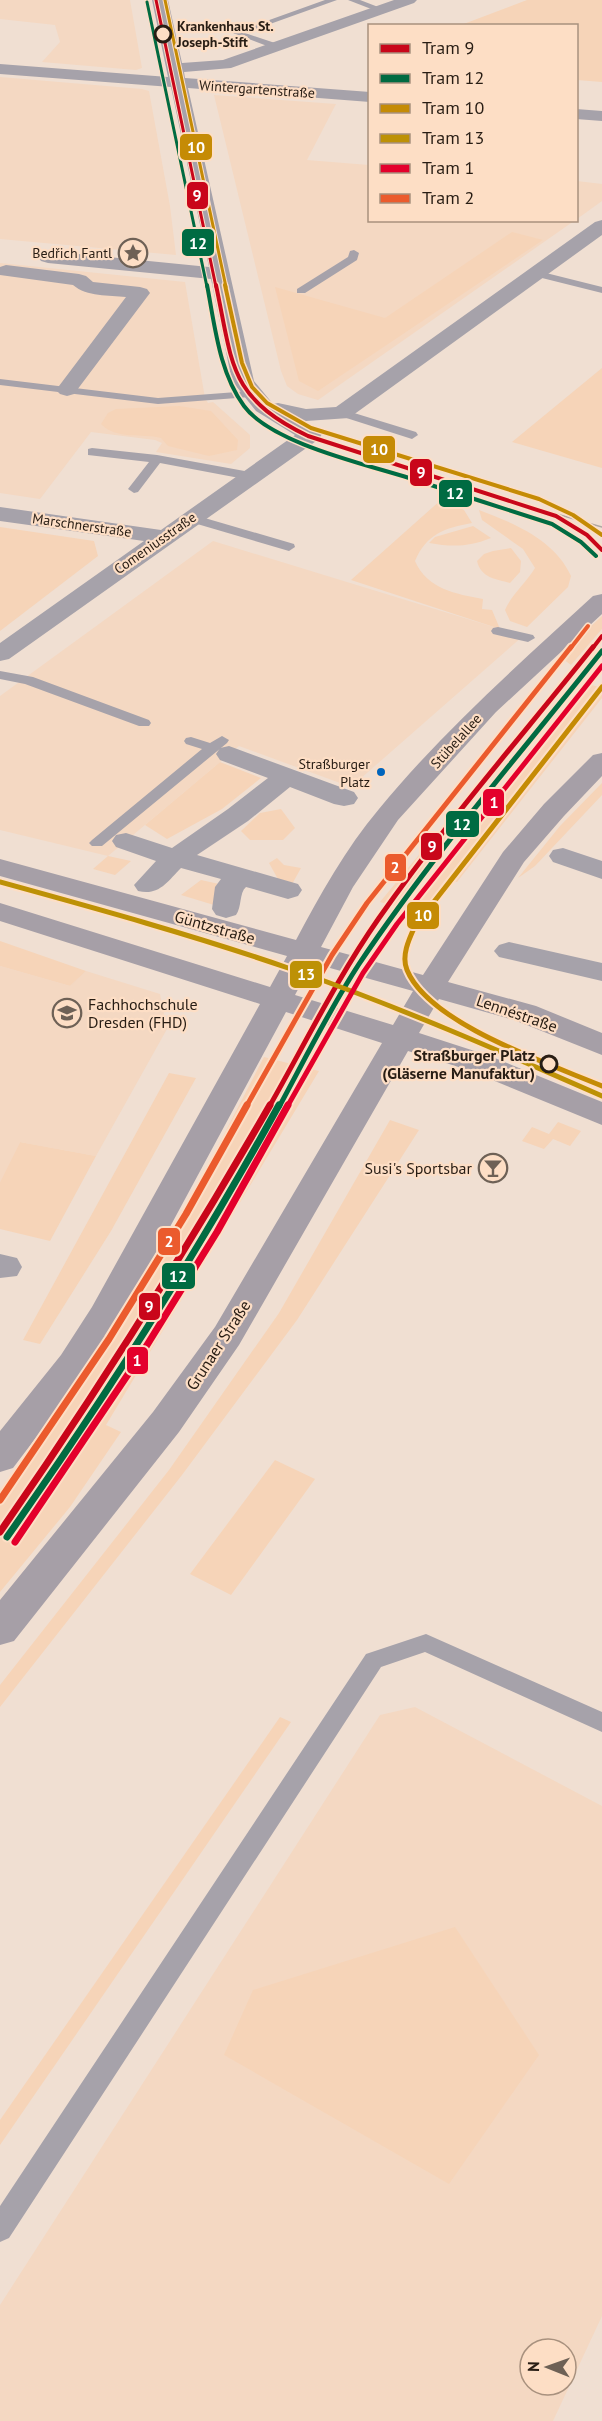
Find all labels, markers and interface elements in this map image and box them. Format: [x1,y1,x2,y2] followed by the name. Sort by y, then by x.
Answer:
[176,17,274,51] place label: Krankenhaus St. Joseph-Stift
[368,24,578,222] legend
[154,25,172,43] marker: Krankenhaus St. Joseph-Stift
[422,36,474,59] text: Tram 9
[422,66,484,89] text: Tram 12
[198,76,316,102] street label: Wintergartenstraße
[422,96,484,119] text: Tram 10
[422,126,484,149] text: Tram 13
[179,133,213,161] line badge: 10
[187,137,205,157] text: 10
[422,156,474,179] text: Tram 1
[186,181,209,210] line badge: 9
[192,185,202,205] text: 9
[422,186,474,209] text: Tram 2
[181,228,215,257] line badge: 12
[189,233,207,253] text: 12
[117,237,149,269] place icon: Bedřich Fantl
[32,244,112,262] place label: Bedřich Fantl
[362,435,396,464] line badge: 10
[370,439,388,459] text: 10
[409,458,433,487] line badge: 9
[416,462,426,482] text: 9
[438,479,473,508] line badge: 12
[446,483,464,503] text: 12
[110,508,200,578] street label: Comeniusstraße
[31,509,133,541] street label: Marschnerstraße
[427,710,485,772] street label: Stübelallee
[299,755,370,791] place label: Straßburger Platz
[375,766,387,778] marker: Straßburger Platz
[482,788,505,817] line badge: 1
[489,792,499,812] text: 1
[445,810,480,838] line badge: 12
[453,814,471,834] text: 12
[420,832,443,861] line badge: 9
[427,836,437,856] text: 9
[384,853,407,882] line badge: 2
[390,857,400,877] text: 2
[406,901,440,930] line badge: 10
[414,905,432,925] text: 10
[172,906,258,948] street label: Güntzstraße
[289,960,323,989] line badge: 13
[297,964,315,984] text: 13
[474,990,560,1036] street label: Lennéstraße
[88,994,198,1032] place label: Fachhochschule Dresden (FHD)
[51,997,83,1029] school or university icon: Fachhochschule Dresden (FHD)
[382,1045,535,1083] place label: Straßburger Platz (Gläserne Manufaktur)
[540,1055,558,1073] marker: Straßburger Platz (Gläserne Manufaktur)
[477,1152,509,1184] bar icon: Susi's Sportsbar
[365,1158,473,1178] place label: Susi's Sportsbar
[157,1227,181,1256] line badge: 2
[164,1231,174,1251] text: 2
[161,1262,196,1290] line badge: 12
[169,1266,187,1286] text: 12
[138,1292,161,1321] line badge: 9
[144,1296,154,1316] text: 9
[181,1296,255,1394] street label: Grunaer Straße
[126,1346,149,1375] line badge: 1
[132,1350,142,1370] text: 1
[518,2337,578,2397] north arrow
[523,2361,543,2372] text: N

